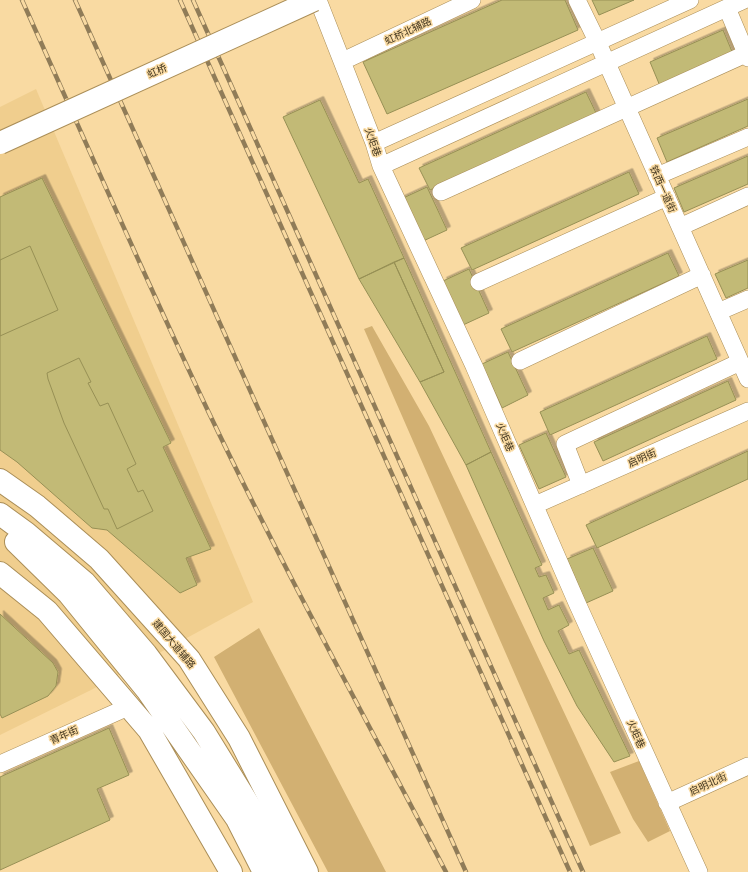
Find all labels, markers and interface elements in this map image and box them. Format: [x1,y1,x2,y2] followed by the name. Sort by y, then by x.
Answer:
[383,15,433,47] street label: 虹桥北辅路
[145,61,169,81] street label: 虹桥
[362,126,384,158] street label: 火炬巷
[647,164,679,214] street label: 铁西一道街
[493,421,517,453] street label: 火炬巷
[626,446,658,470] street label: 启明街
[150,617,198,671] street label: 建国大道辅路
[624,718,648,750] street label: 火炬巷
[48,723,80,747] street label: 青年街
[687,770,729,798] street label: 启明北街

